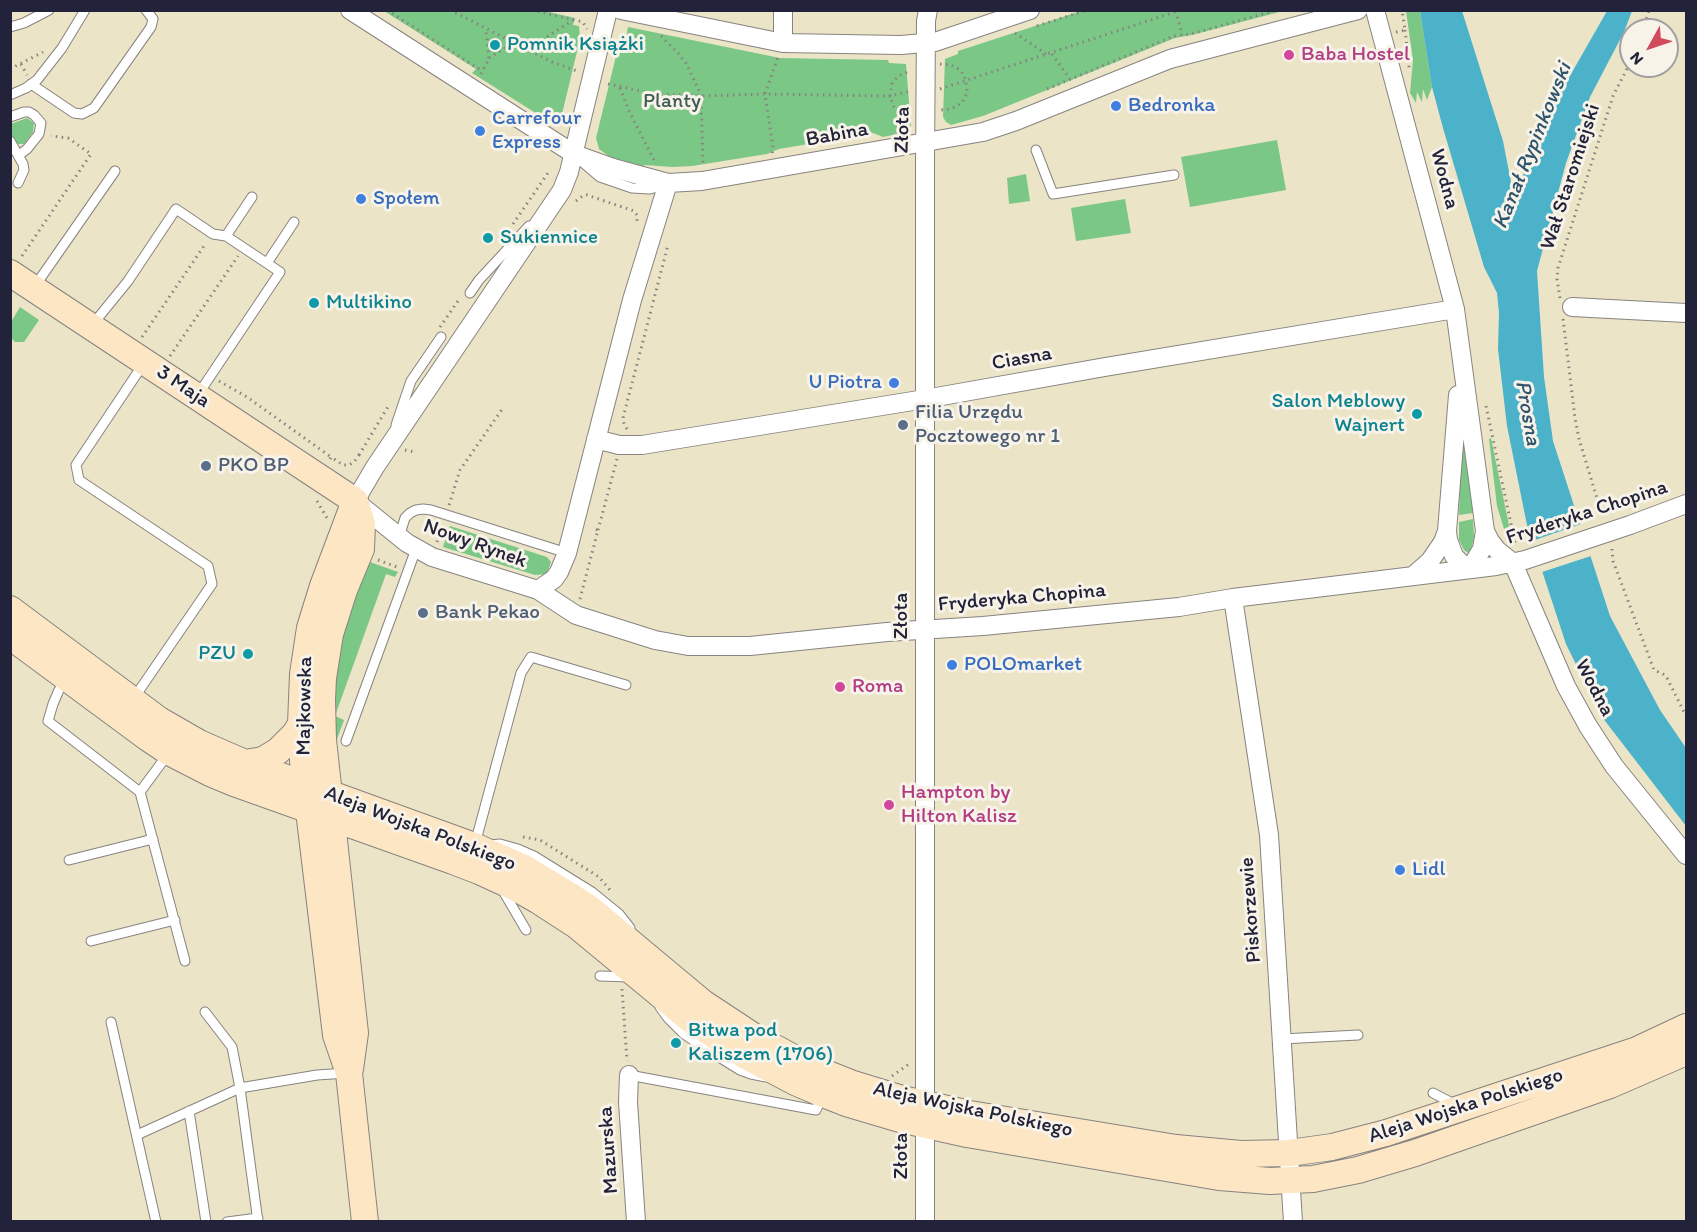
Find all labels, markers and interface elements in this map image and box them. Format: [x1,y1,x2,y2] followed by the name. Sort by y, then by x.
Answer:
[1619,18,1679,78] north arrow
[507,32,644,58] place label: Pomnik Książki
[488,38,502,52] marker: Pomnik Książki
[1301,42,1410,68] place label: Baba Hostel
[1282,48,1296,62] marker: Baba Hostel
[1626,48,1647,69] text: N
[1488,59,1578,233] water label: Kanał Rypinkowski
[643,89,701,115] park label: Planty
[1128,93,1215,119] place label: Bedronka
[1109,99,1123,113] marker: Bedronka
[1536,101,1606,253] street label: Wał Staromiejski
[492,106,581,156] place label: Carrefour Express
[890,106,916,154] street label: Złota
[804,117,870,153] street label: Babina
[473,124,487,138] marker: Carrefour Express
[1424,146,1464,212] street label: Wodna
[373,186,440,212] place label: Społem
[354,192,368,206] marker: Społem
[500,225,598,251] place label: Sukiennice
[481,231,495,245] marker: Sukiennice
[326,290,412,316] place label: Multikino
[307,296,321,310] marker: Multikino
[990,341,1054,377] street label: Ciasna
[151,360,215,414] street label: 3 Maja
[809,370,882,396] place label: U Piotra
[887,376,901,390] marker: U Piotra
[1508,378,1546,448] water label: Prosna
[1272,389,1405,439] place label: Salon Meblowy Wajnert
[915,400,1060,450] place label: Filia Urzędu Pocztowego nr 1
[1410,407,1424,421] marker: Salon Meblowy Wajnert
[896,418,910,432] marker: Filia Urzędu Pocztowego nr 1
[218,453,289,479] place label: PKO BP
[199,459,213,473] marker: PKO BP
[1503,475,1671,551] street label: Fryderyka Chopina
[420,514,530,574] street label: Nowy Rynek
[937,578,1107,618] street label: Fryderyka Chopina
[889,593,915,639] street label: Złota
[435,600,540,626] place label: Bank Pekao
[416,606,430,620] marker: Bank Pekao
[198,641,236,667] place label: PZU
[241,647,255,661] marker: PZU
[964,652,1082,678] place label: POLOmarket
[1569,655,1619,721] street label: Wodna
[292,656,318,756] street label: Majkowska
[945,658,959,672] marker: POLOmarket
[852,674,903,700] place label: Roma
[833,680,847,694] marker: Roma
[901,780,1017,830] place label: Hampton by Hilton Kalisz
[321,781,519,877] street label: Aleja Wojska Polskiego
[882,798,896,812] marker: Hampton by Hilton Kalisz
[1235,856,1267,964] street label: Piskorzewie
[1412,857,1446,883] place label: Lidl
[1393,863,1407,877] marker: Lidl
[688,1018,833,1068] place label: Bitwa pod Kaliszem (1706)
[669,1036,683,1050] marker: Bitwa pod Kaliszem (1706)
[1365,1063,1567,1149] street label: Aleja Wojska Polskiego
[871,1077,1075,1143] street label: Aleja Wojska Polskiego
[593,1105,625,1195] street label: Mazurska
[889,1133,915,1179] street label: Złota

